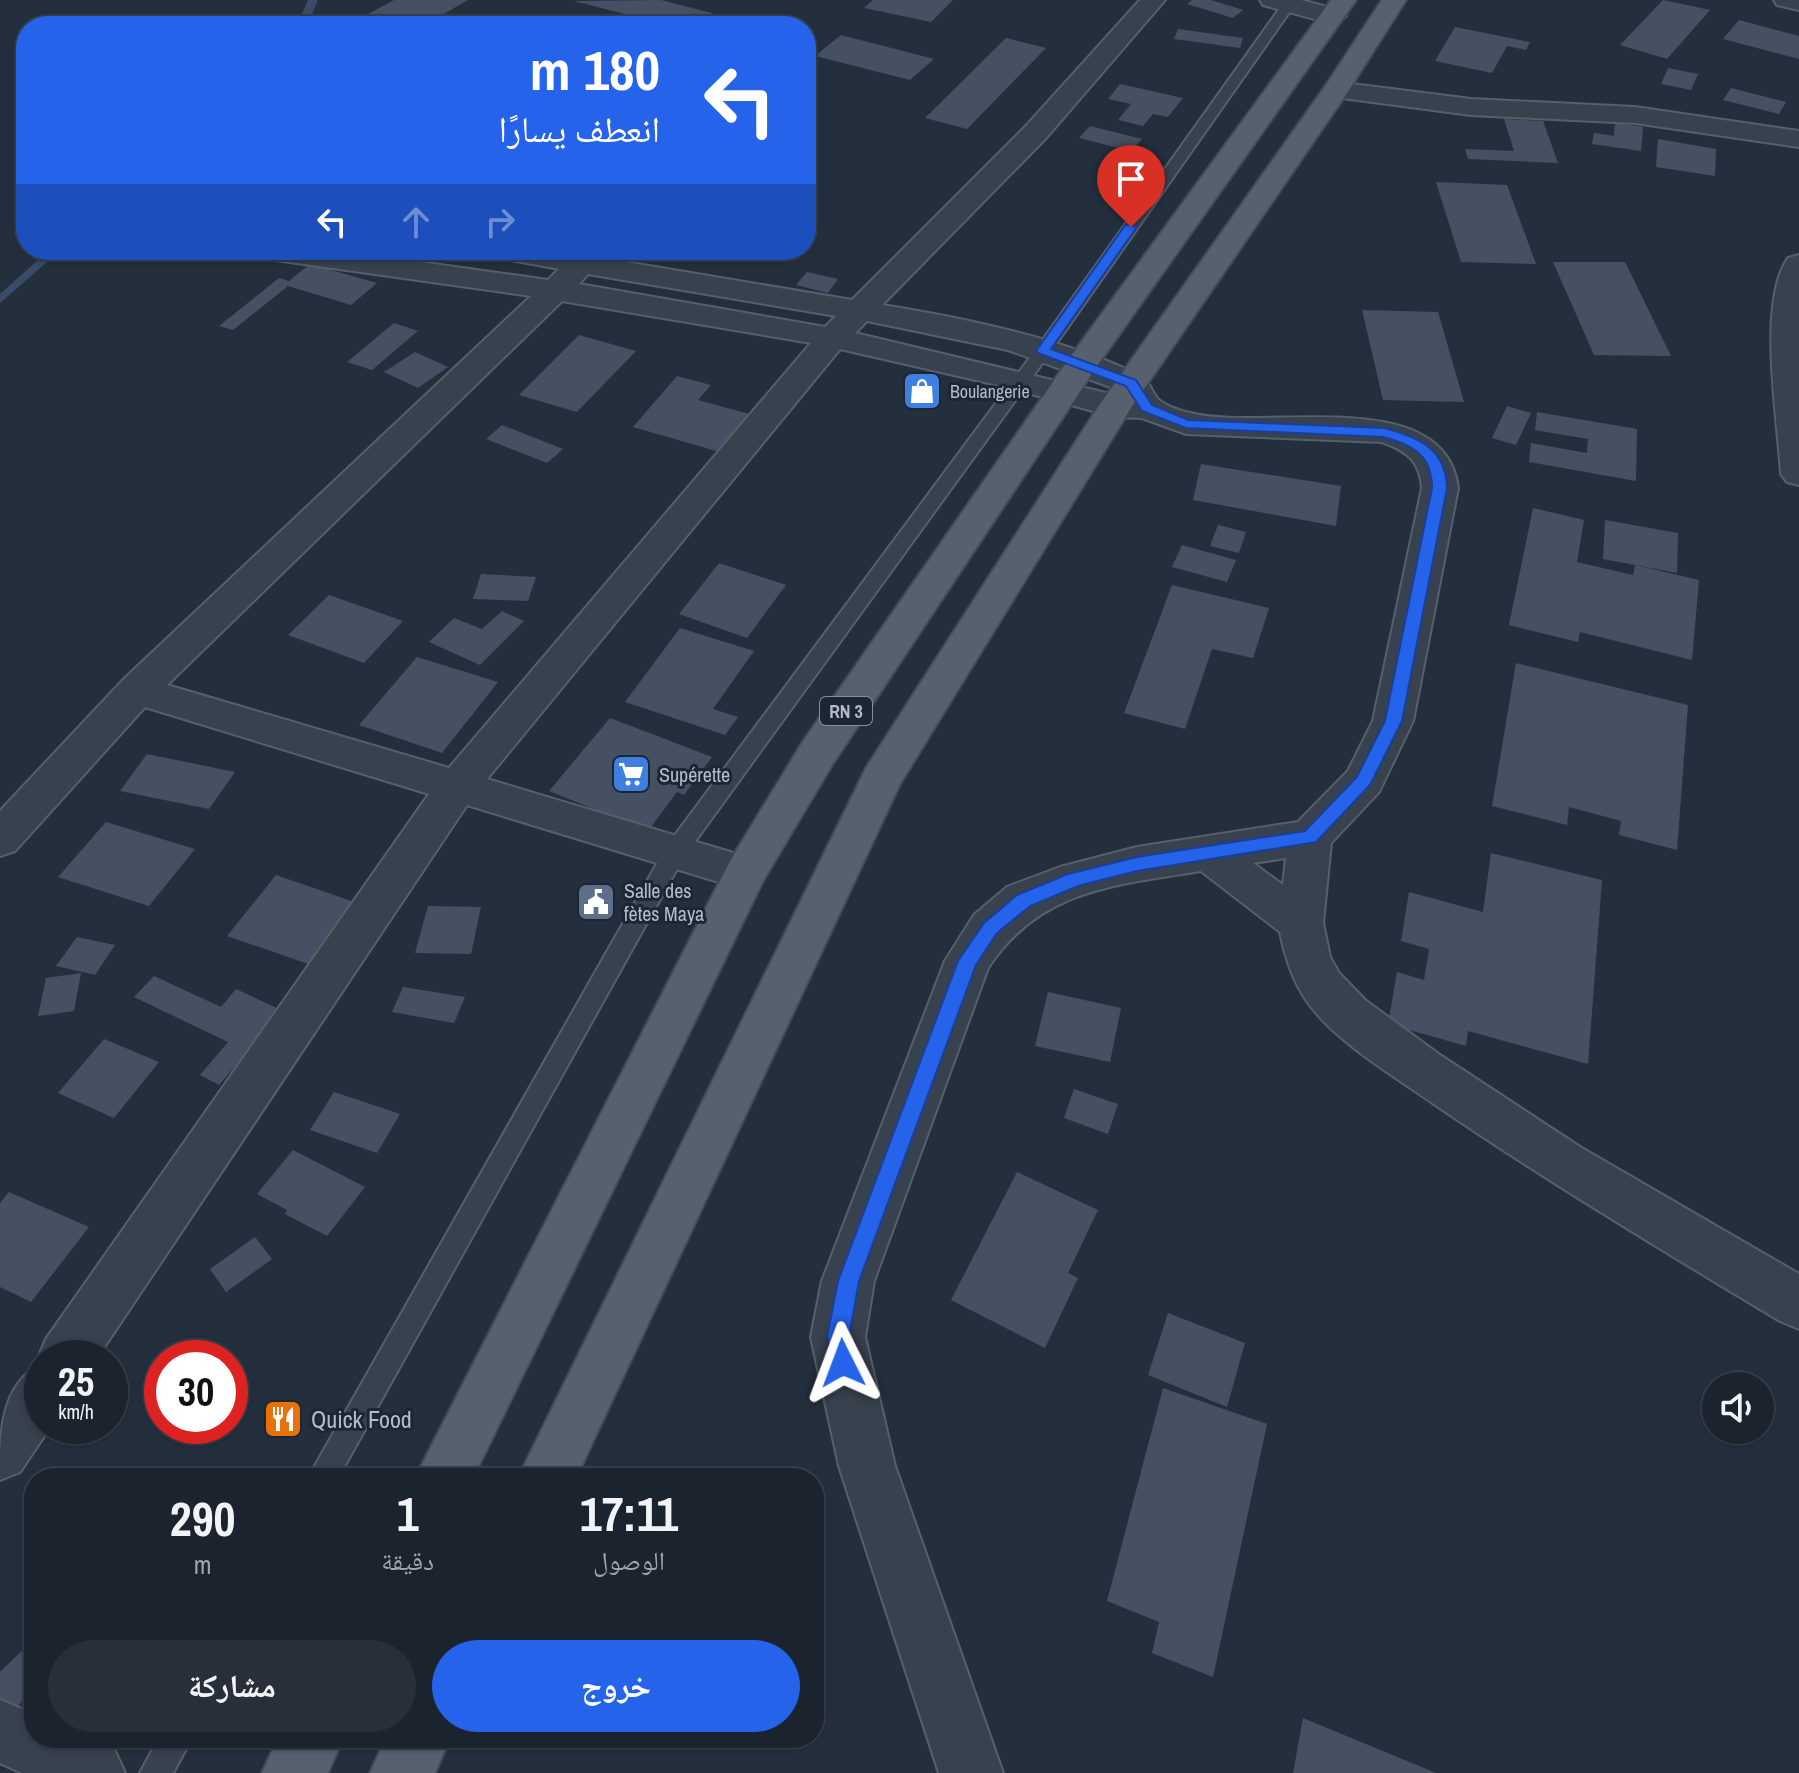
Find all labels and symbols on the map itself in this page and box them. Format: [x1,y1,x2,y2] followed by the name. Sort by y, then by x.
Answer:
[1097,145,1165,227] pin
[901,370,943,412] shop icon: Boulangerie
[950,379,1030,404] place label: Boulangerie
[820,697,872,725] road number: RN 3
[610,753,652,795] supermarket icon: Supérette
[659,761,730,788] place label: Supérette
[624,877,704,927] place label: Salle des fètes Maya
[575,881,617,923] public building icon: Salle des fètes Maya
[801,1321,885,1405] position arrow
[144,1340,248,1444] speed limit sign: 30
[262,1398,304,1440] restaurant icon: Quick Food
[311,1403,412,1435] place label: Quick Food

